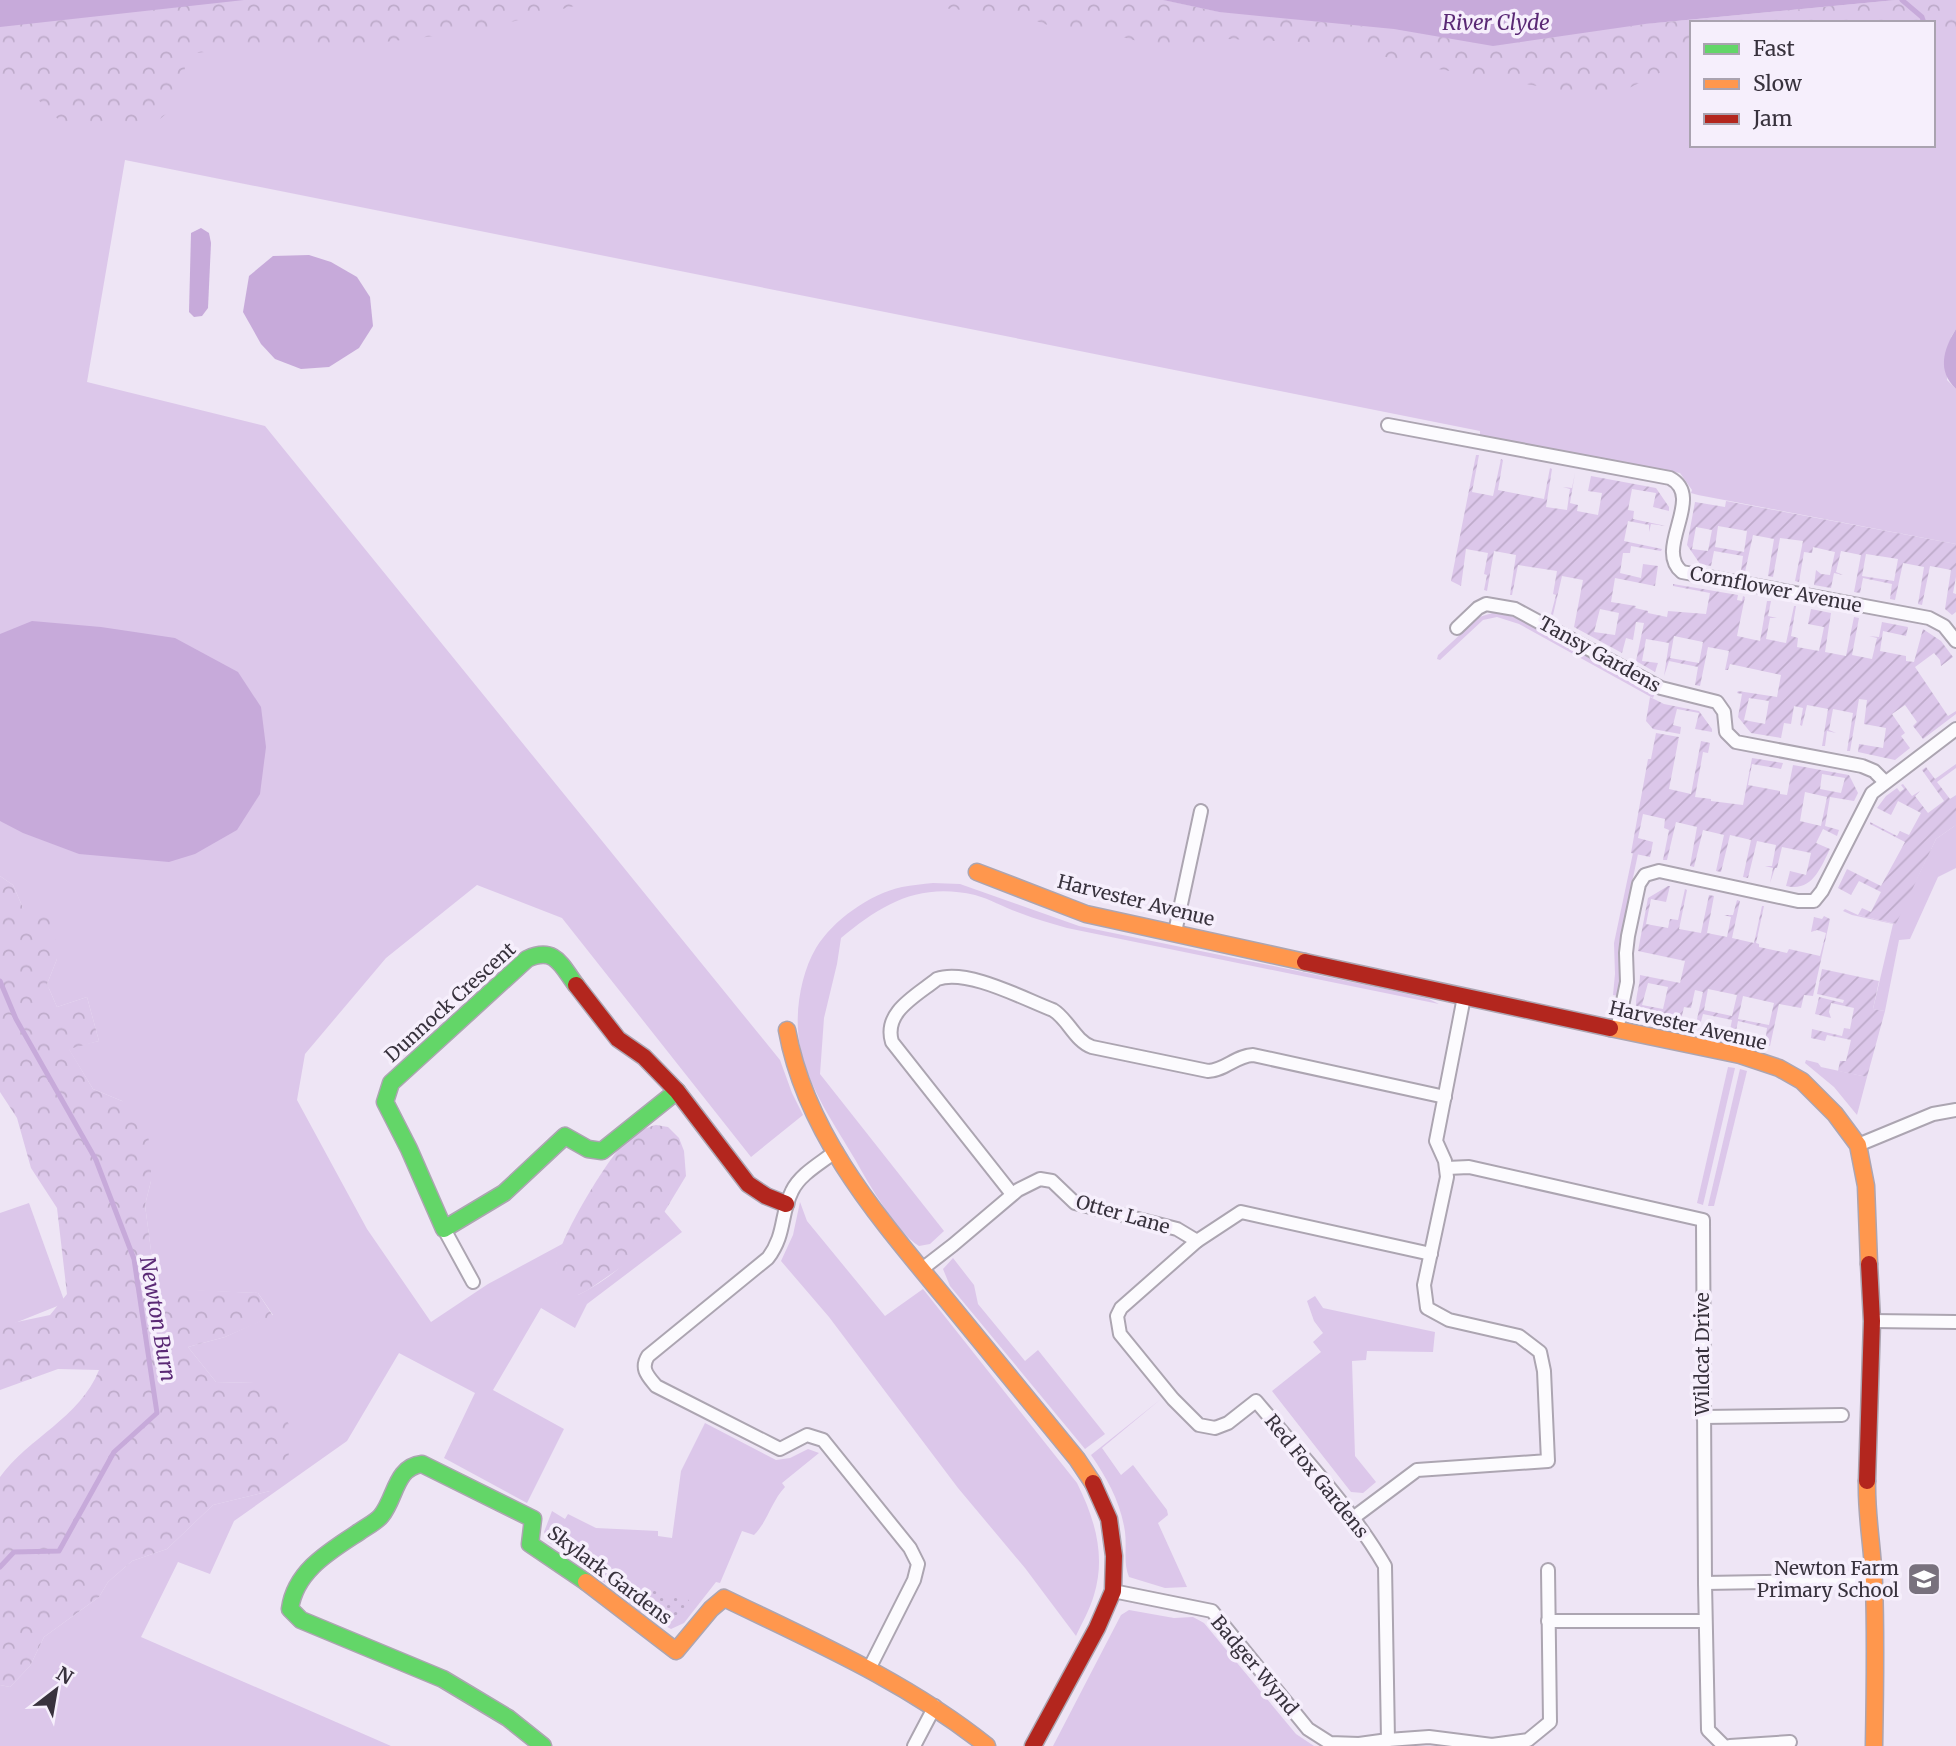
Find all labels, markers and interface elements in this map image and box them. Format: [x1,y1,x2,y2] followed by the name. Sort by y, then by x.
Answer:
[1442,9,1550,36] water label: River Clyde
[1690,21,1935,147] legend
[1753,35,1795,62] text: Fast
[1753,70,1802,97] text: Slow
[1752,105,1792,132] text: Jam
[1688,561,1864,617] street label: Cornflower Avenue
[1535,611,1665,697] street label: Tansy Gardens
[1055,869,1217,931] street label: Harvester Avenue
[380,937,521,1067] street label: Dunnock Crescent
[1607,995,1769,1055] street label: Harvester Avenue
[1073,1189,1173,1239] street label: Otter Lane
[134,1254,182,1384] water label: Newton Burn
[1690,1292,1714,1417] street label: Wildcat Drive
[1260,1409,1374,1543] street label: Red Fox Gardens
[543,1520,677,1630] street label: Skylark Gardens
[1757,1556,1899,1602] place label: Newton Farm Primary School
[1905,1560,1943,1598] school or university icon: Newton Farm Primary School
[1206,1610,1304,1720] street label: Badger Wynd
[21,1655,91,1725] north arrow
[52,1661,77,1690] text: N

